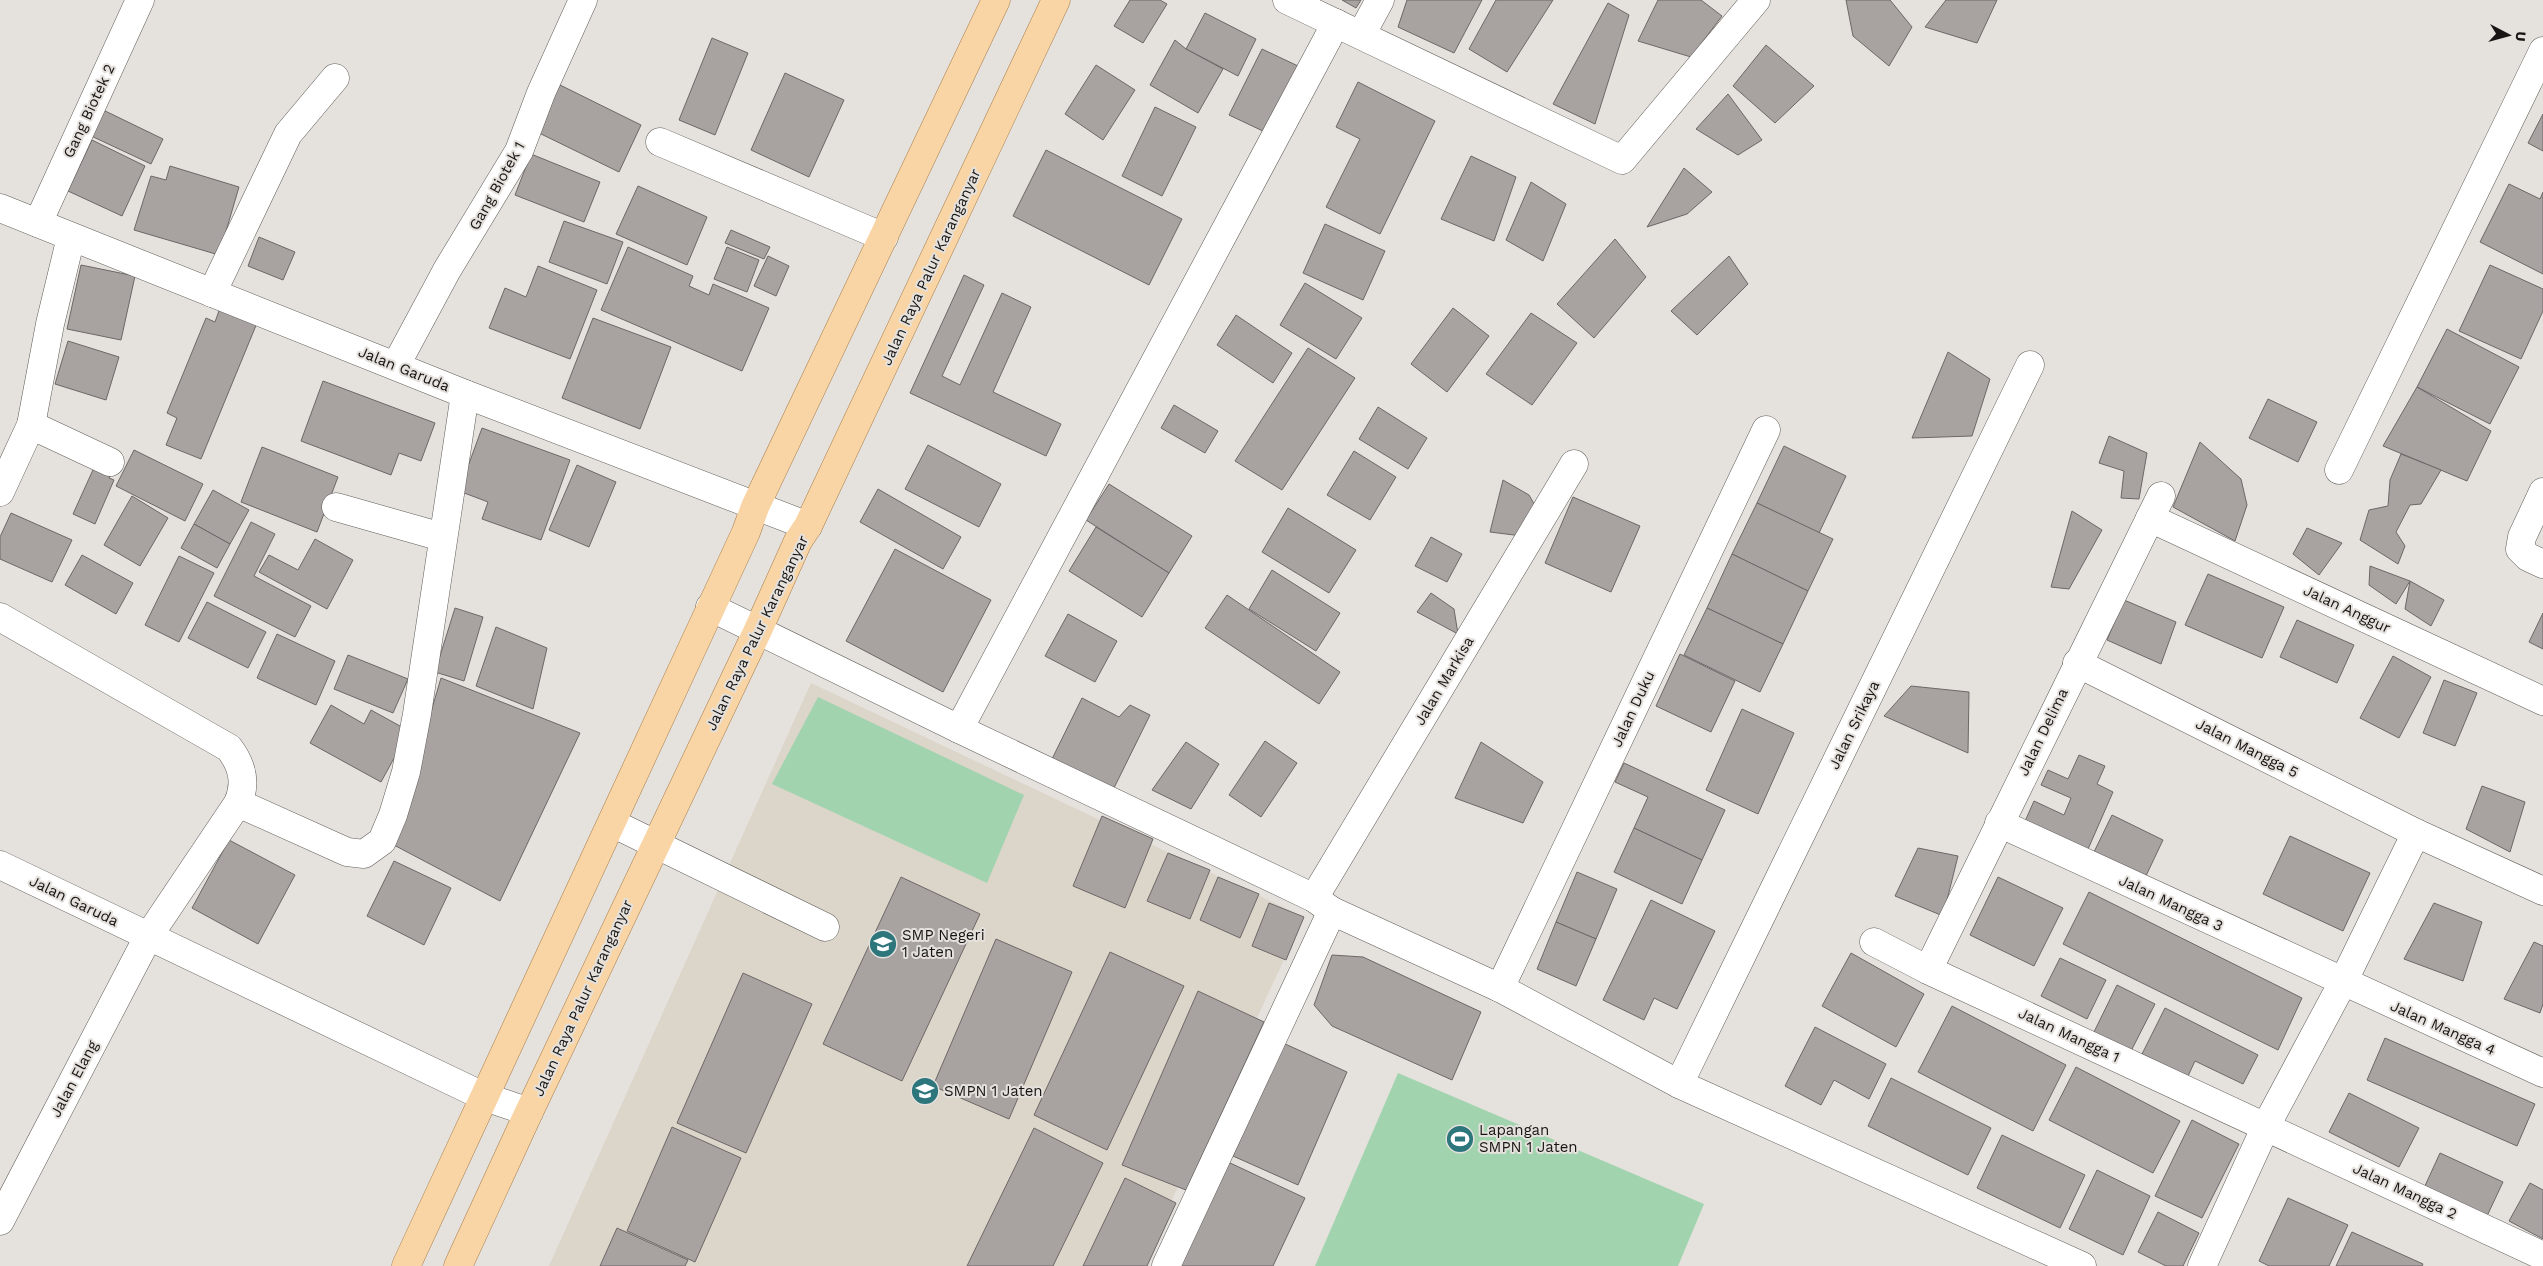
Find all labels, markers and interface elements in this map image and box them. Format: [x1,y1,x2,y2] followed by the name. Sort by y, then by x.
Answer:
[2483,10,2533,60] north arrow
[2512,31,2529,42] text: U
[59,61,119,161] street label: Gang Biotek 2
[465,139,529,233] street label: Gang Biotek 1
[877,166,985,368] street label: Jalan Raya Palur Karanganyar
[356,343,453,396] street label: Jalan Garuda
[702,532,812,734] street label: Jalan Raya Palur Karanganyar
[2301,581,2393,637] street label: Jalan Anggur
[1410,633,1478,729] street label: Jalan Markisa
[1608,668,1658,750] street label: Jalan Duku
[1825,677,1883,772] street label: Jalan Srikaya
[2014,685,2072,779] street label: Jalan Delima
[2193,714,2301,782] street label: Jalan Mangga 5
[2116,871,2226,935] street label: Jalan Mangga 3
[27,872,122,931] street label: Jalan Garuda
[529,897,637,1099] street label: Jalan Raya Palur Karanganyar
[902,926,985,961] place label: SMP Negeri 1 Jaten
[868,929,898,959] school or university icon: SMP Negeri 1 Jaten
[2388,997,2498,1059] street label: Jalan Mangga 4
[2016,1004,2122,1066] street label: Jalan Mangga 1
[46,1038,102,1120] street label: Jalan Elang
[910,1076,940,1106] school or university icon: SMPN 1 Jaten
[944,1082,1043,1100] place label: SMPN 1 Jaten
[1479,1121,1578,1156] place label: Lapangan SMPN 1 Jaten
[1445,1124,1475,1154] sports icon: Lapangan SMPN 1 Jaten
[2350,1159,2460,1223] street label: Jalan Mangga 2

